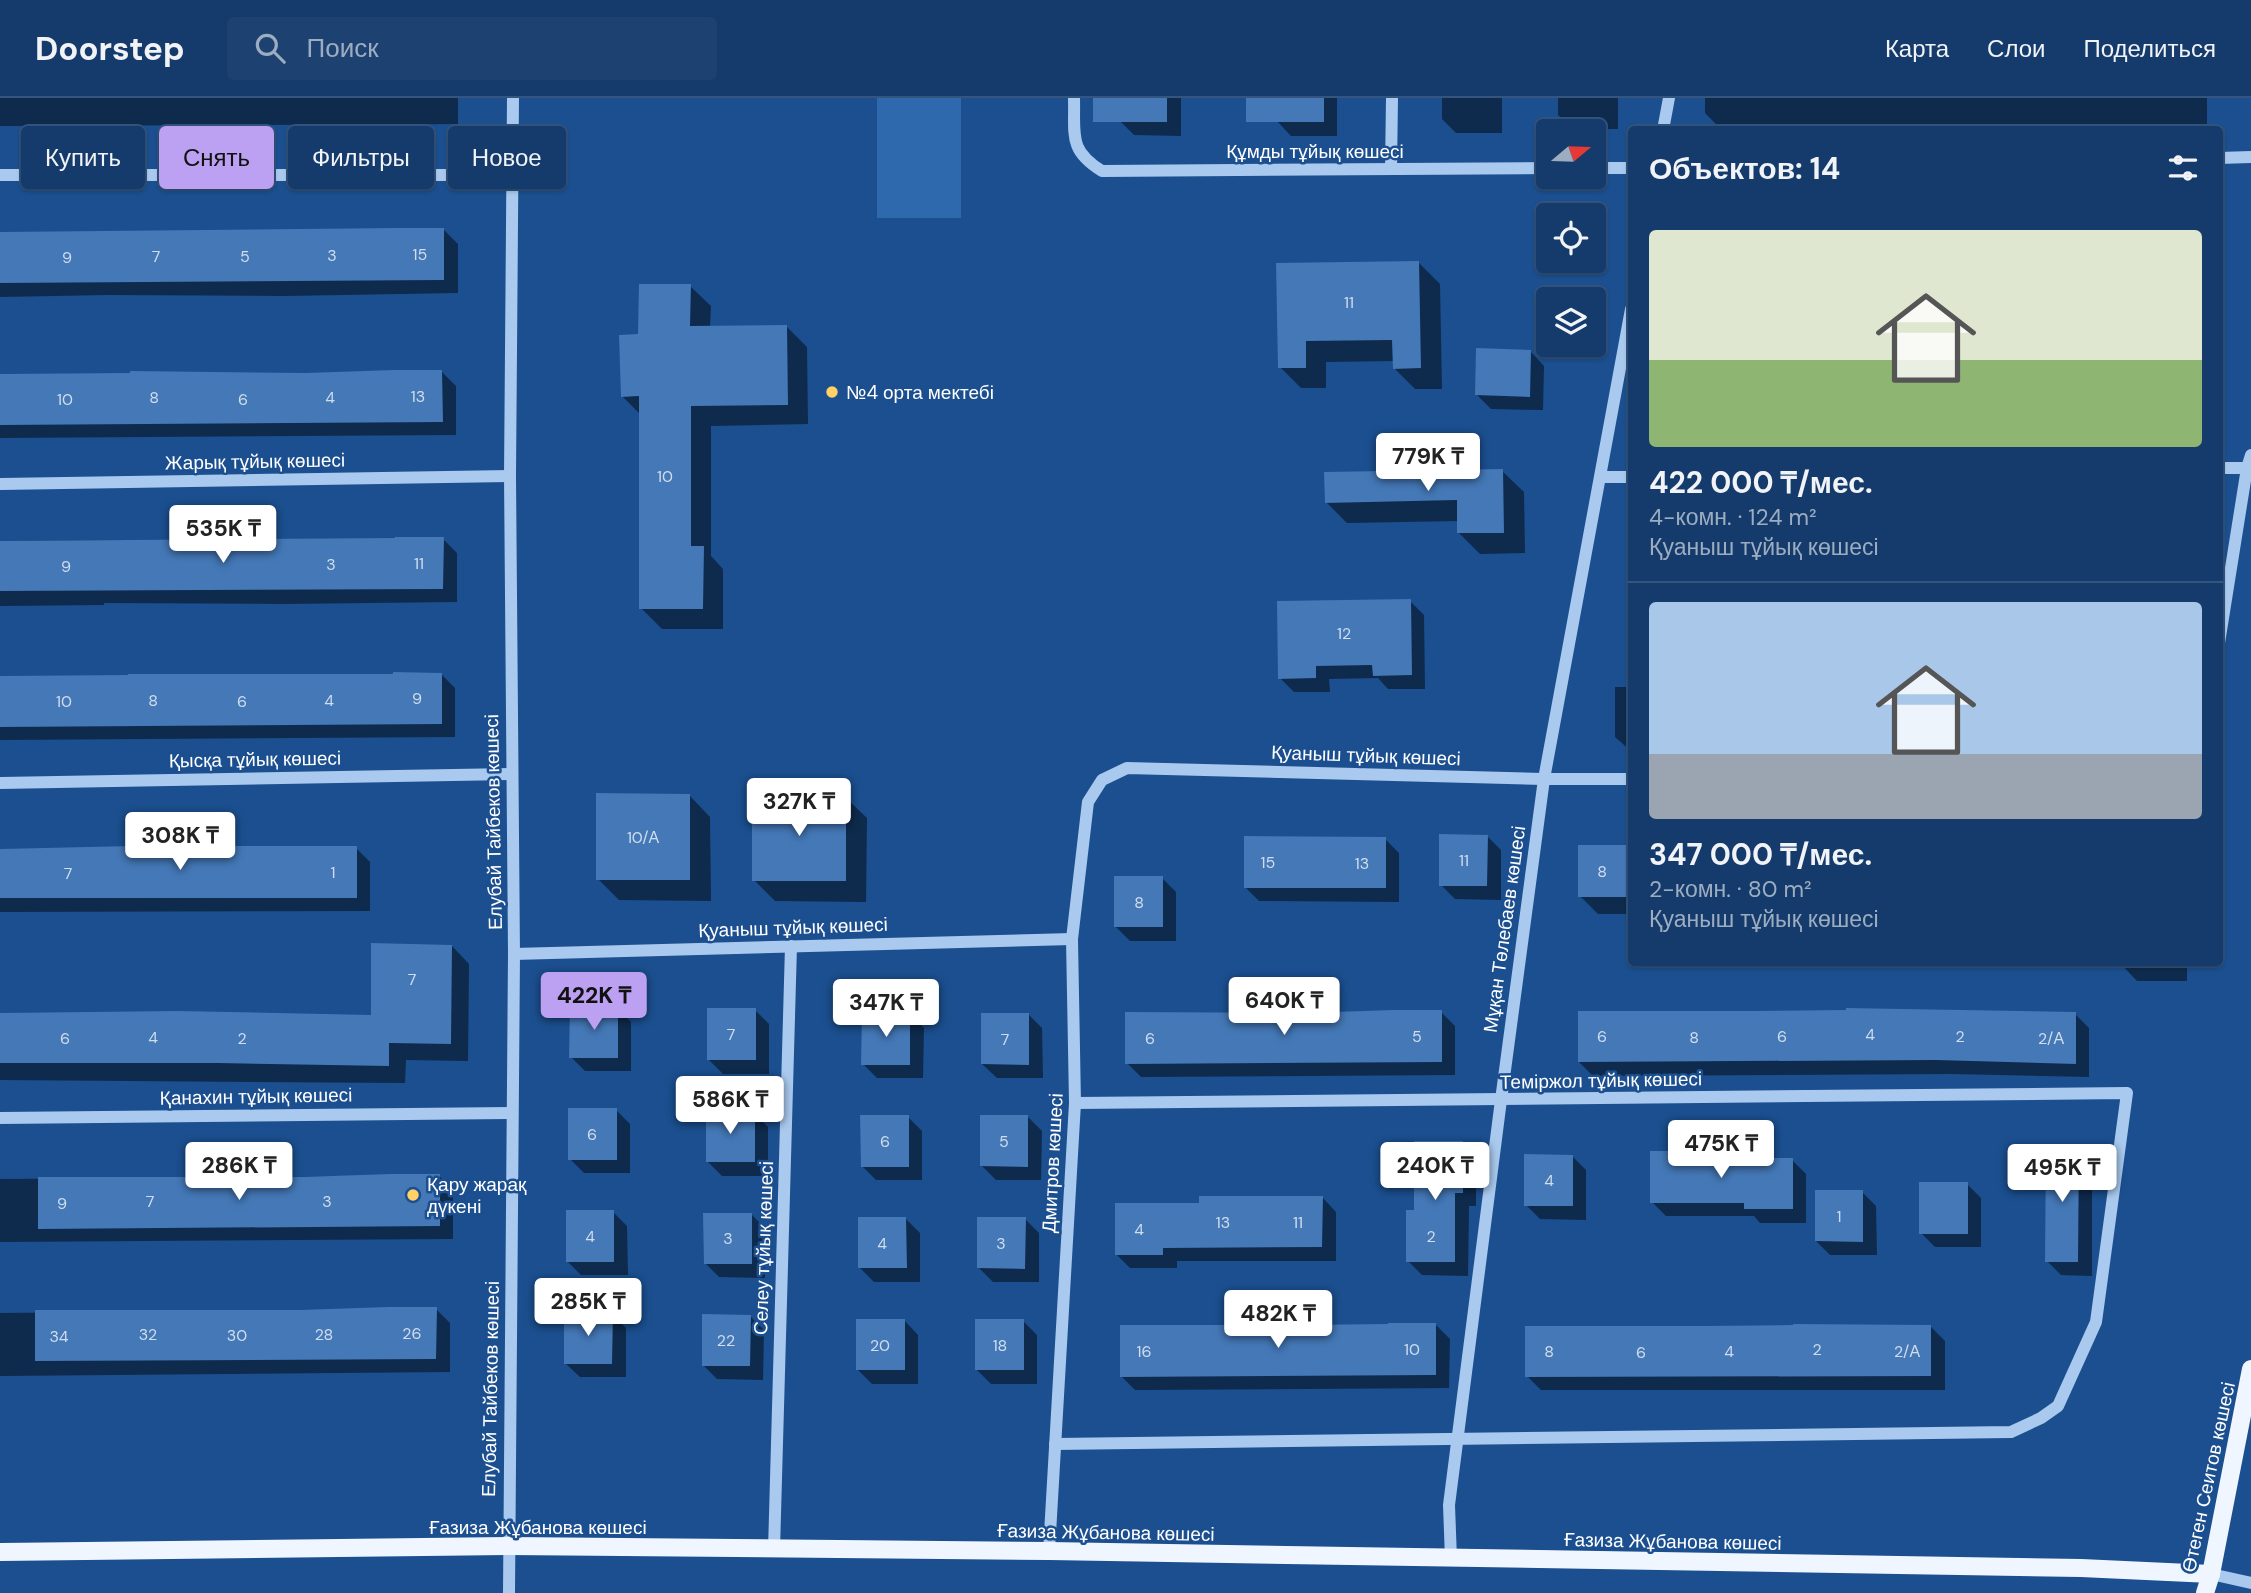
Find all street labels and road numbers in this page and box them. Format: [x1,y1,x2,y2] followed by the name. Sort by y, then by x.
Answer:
[1226,139,1404,164] street label: Құмды тұйық көшесі
[165,447,345,476] street label: Жарық тұйық көшесі
[479,714,508,930] street label: Елубай Тайбеков көшесі
[1271,740,1461,771] street label: Қуаныш тұйық көшесі
[169,745,341,774] street label: Қысқа тұйық көшесі
[1478,824,1531,1034] street label: Мұқан Төлебаев көшесі
[698,912,888,943] street label: Қуаныш тұйық көшесі
[1500,1066,1702,1095] street label: Теміржол тұйық көшесі
[160,1082,353,1111] street label: Қанахин тұйық көшесі
[1036,1092,1069,1234] street label: Дмитров көшесі
[748,1161,779,1335] street label: Селеу тұйық көшесі
[476,1281,505,1497] street label: Елубай Тайбеков көшесі
[2176,1380,2241,1575] street label: Өтеген Сеитов көшесі
[428,1515,647,1540] street label: Ғазиза Жұбанова көшесі
[996,1518,1215,1547] street label: Ғазиза Жұбанова көшесі
[1563,1527,1782,1556] street label: Ғазиза Жұбанова көшесі

